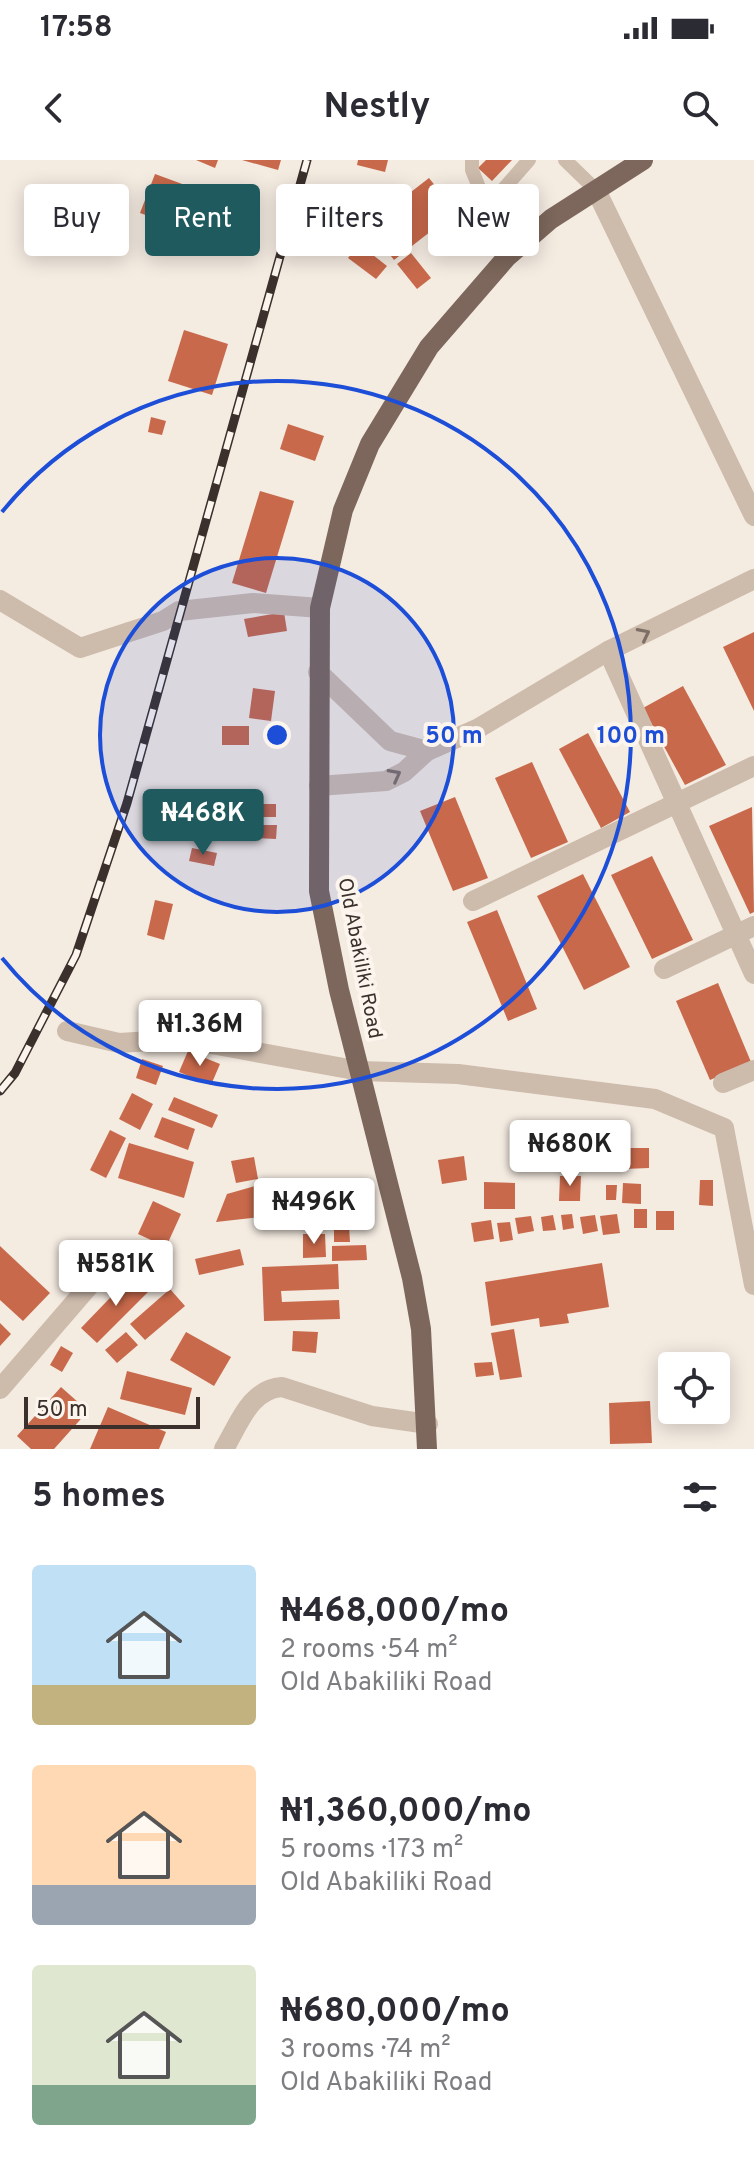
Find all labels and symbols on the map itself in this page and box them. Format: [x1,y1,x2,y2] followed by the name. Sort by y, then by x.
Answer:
[635,628,650,643] one-way arrow
[263,721,291,749] centre of rings
[425,722,483,752] text: 50 m
[597,722,665,752] text: 100 m
[386,770,401,785] one-way arrow
[147,789,259,857] pin: ₦468K
[331,876,387,1041] street label: Old Abakiliki Road
[135,1000,265,1068] pin: ₦1.36M
[514,1120,626,1188] pin: ₦680K
[258,1178,370,1246] pin: ₦496K
[60,1240,172,1308] pin: ₦581K
[24,1393,200,1429] scale bar

